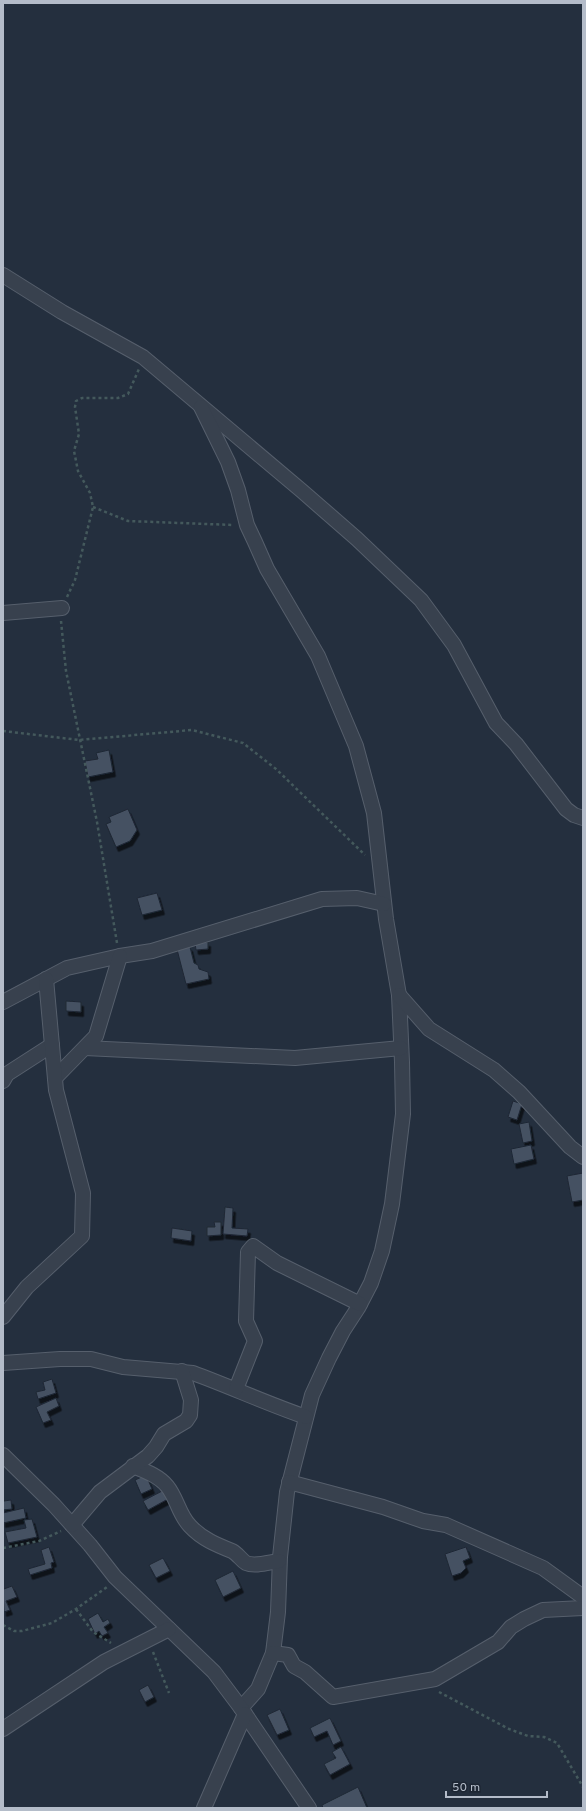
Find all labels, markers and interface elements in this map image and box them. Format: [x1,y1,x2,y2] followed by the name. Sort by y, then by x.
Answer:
[446,1773,547,1799] scale bar
[452,1780,480,1796] text: 50 m

